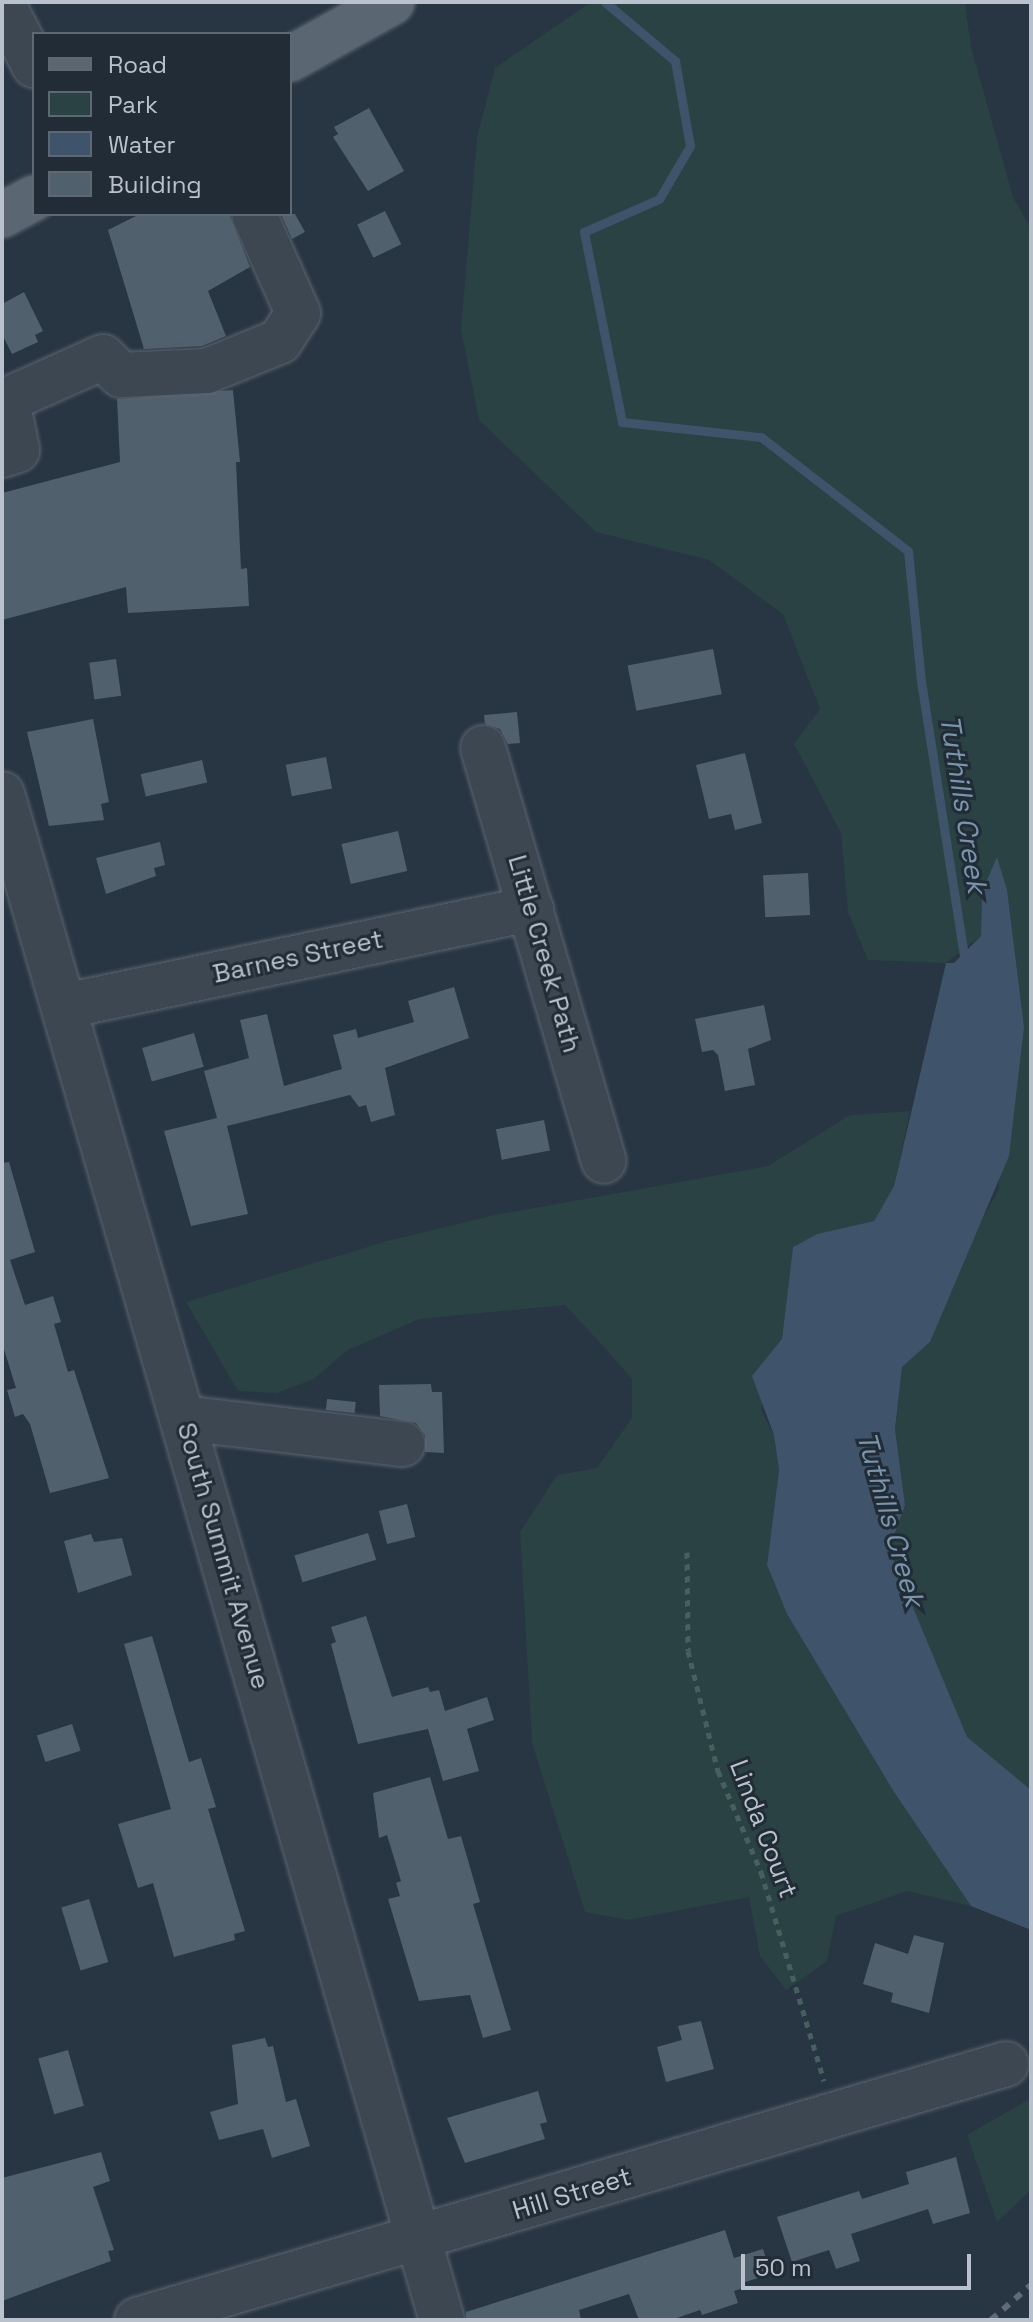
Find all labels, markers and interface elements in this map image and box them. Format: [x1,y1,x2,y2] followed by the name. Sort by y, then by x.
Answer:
[32,32,292,216] legend
[108,49,167,80] text: Road
[108,89,158,120] text: Park
[108,129,176,160] text: Water
[108,169,202,200] text: Building
[933,712,995,896] water label: Tuthills Creek
[501,852,587,1056] street label: Little Creek Path
[210,924,386,990] street label: Barnes Street
[170,1419,276,1693] street label: South Summit Avenue
[850,1428,932,1610] water label: Tuthills Creek
[722,1756,804,1902] street label: Linda Court
[509,2161,635,2227] street label: Hill Street
[745,2238,975,2288] scale bar
[755,2252,812,2283] text: 50 m

